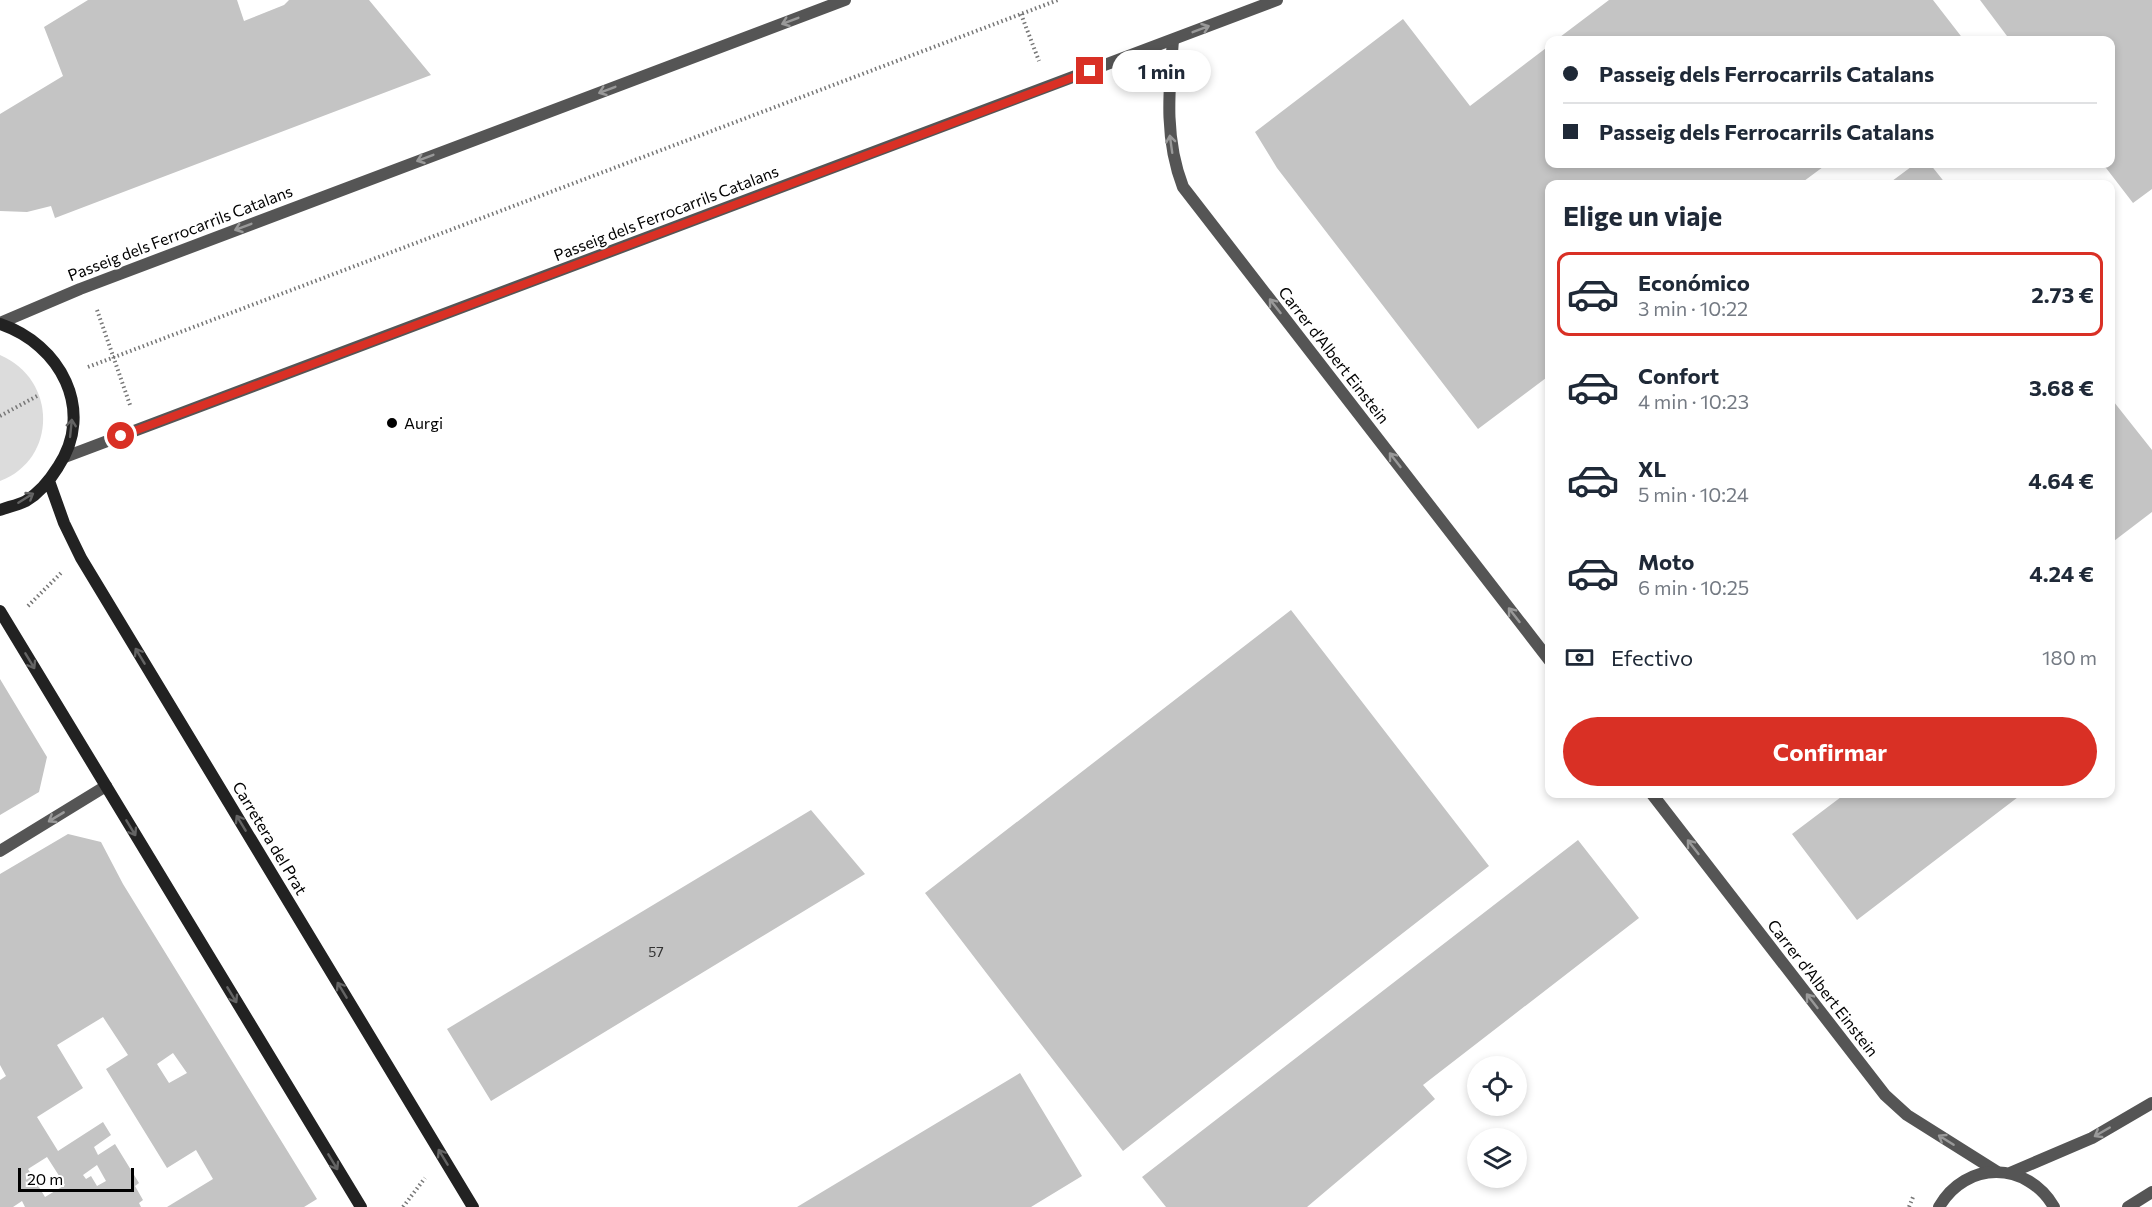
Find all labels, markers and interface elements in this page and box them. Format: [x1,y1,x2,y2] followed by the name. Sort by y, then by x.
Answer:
[781,16,800,27] one-way arrow
[1191,23,1209,34] one-way arrow
[1111,50,1210,92] callout: 1 min
[1076,57,1103,84] route end
[1138,59,1185,83] text: 1 min
[1599,60,1934,87] text: Passeig dels Ferrocarrils Catalans
[599,85,617,96] one-way arrow
[1599,118,1934,145] text: Passeig dels Ferrocarrils Catalans
[1166,135,1177,155] one-way arrow
[416,154,435,165] one-way arrow
[551,161,781,264] street label: Passeig dels Ferrocarrils Catalans
[65,181,295,284] street label: Passeig dels Ferrocarrils Catalans
[1563,199,1722,232] text: Elige un viaje
[234,223,252,234] one-way arrow
[1566,267,1620,321] icon: car
[1638,269,1750,296] text: Económico
[2031,281,2094,308] text: 2.73 €
[1275,282,1394,427] street label: Carrer d'Albert Einstein
[1638,296,1748,320] text: 3 min · 10:22
[1269,298,1282,314] one-way arrow
[1566,360,1620,414] icon: car
[1638,362,1719,389] text: Confort
[2029,374,2094,401] text: 3.68 €
[1638,389,1749,413] text: 4 min · 10:23
[404,413,443,432] place label: Aurgi
[385,416,399,430] marker: Aurgi
[66,419,77,439] one-way arrow
[107,422,134,449] route start
[1388,453,1401,469] one-way arrow
[1566,453,1620,507] icon: car
[1638,455,1666,482] text: XL
[2028,467,2094,494] text: 4.64 €
[1638,482,1749,506] text: 5 min · 10:24
[17,492,34,504] one-way arrow
[1566,546,1620,600] icon: car
[1638,548,1694,575] text: Moto
[2029,560,2094,587] text: 4.24 €
[1638,575,1749,599] text: 6 min · 10:25
[1507,607,1520,623] one-way arrow
[1563,641,1596,674] icon: cash
[1611,644,1693,671] text: Efectivo
[2042,645,2097,669] text: 180 m
[134,648,146,665] one-way arrow
[25,652,37,669] one-way arrow
[1563,717,2097,786] button: Confirmar
[229,778,312,898] street label: Carretera del Prat
[48,811,65,823] one-way arrow
[235,815,247,832] one-way arrow
[126,819,138,836] one-way arrow
[1687,839,1699,855] one-way arrow
[1764,915,1883,1060] street label: Carrer d'Albert Einstein
[648,943,664,960] house number: 57
[336,982,348,999] one-way arrow
[227,986,239,1003] one-way arrow
[1806,993,1819,1009] one-way arrow
[1467,1056,1527,1188] map controls
[1467,1056,1527,1116] button: locate
[2093,1127,2110,1139] one-way arrow
[1467,1128,1527,1188] button: layers
[1938,1134,1955,1146] one-way arrow
[437,1149,449,1166] one-way arrow
[328,1153,340,1170] one-way arrow
[18,1165,134,1192] scale bar
[27,1169,63,1188] text: 20 m

